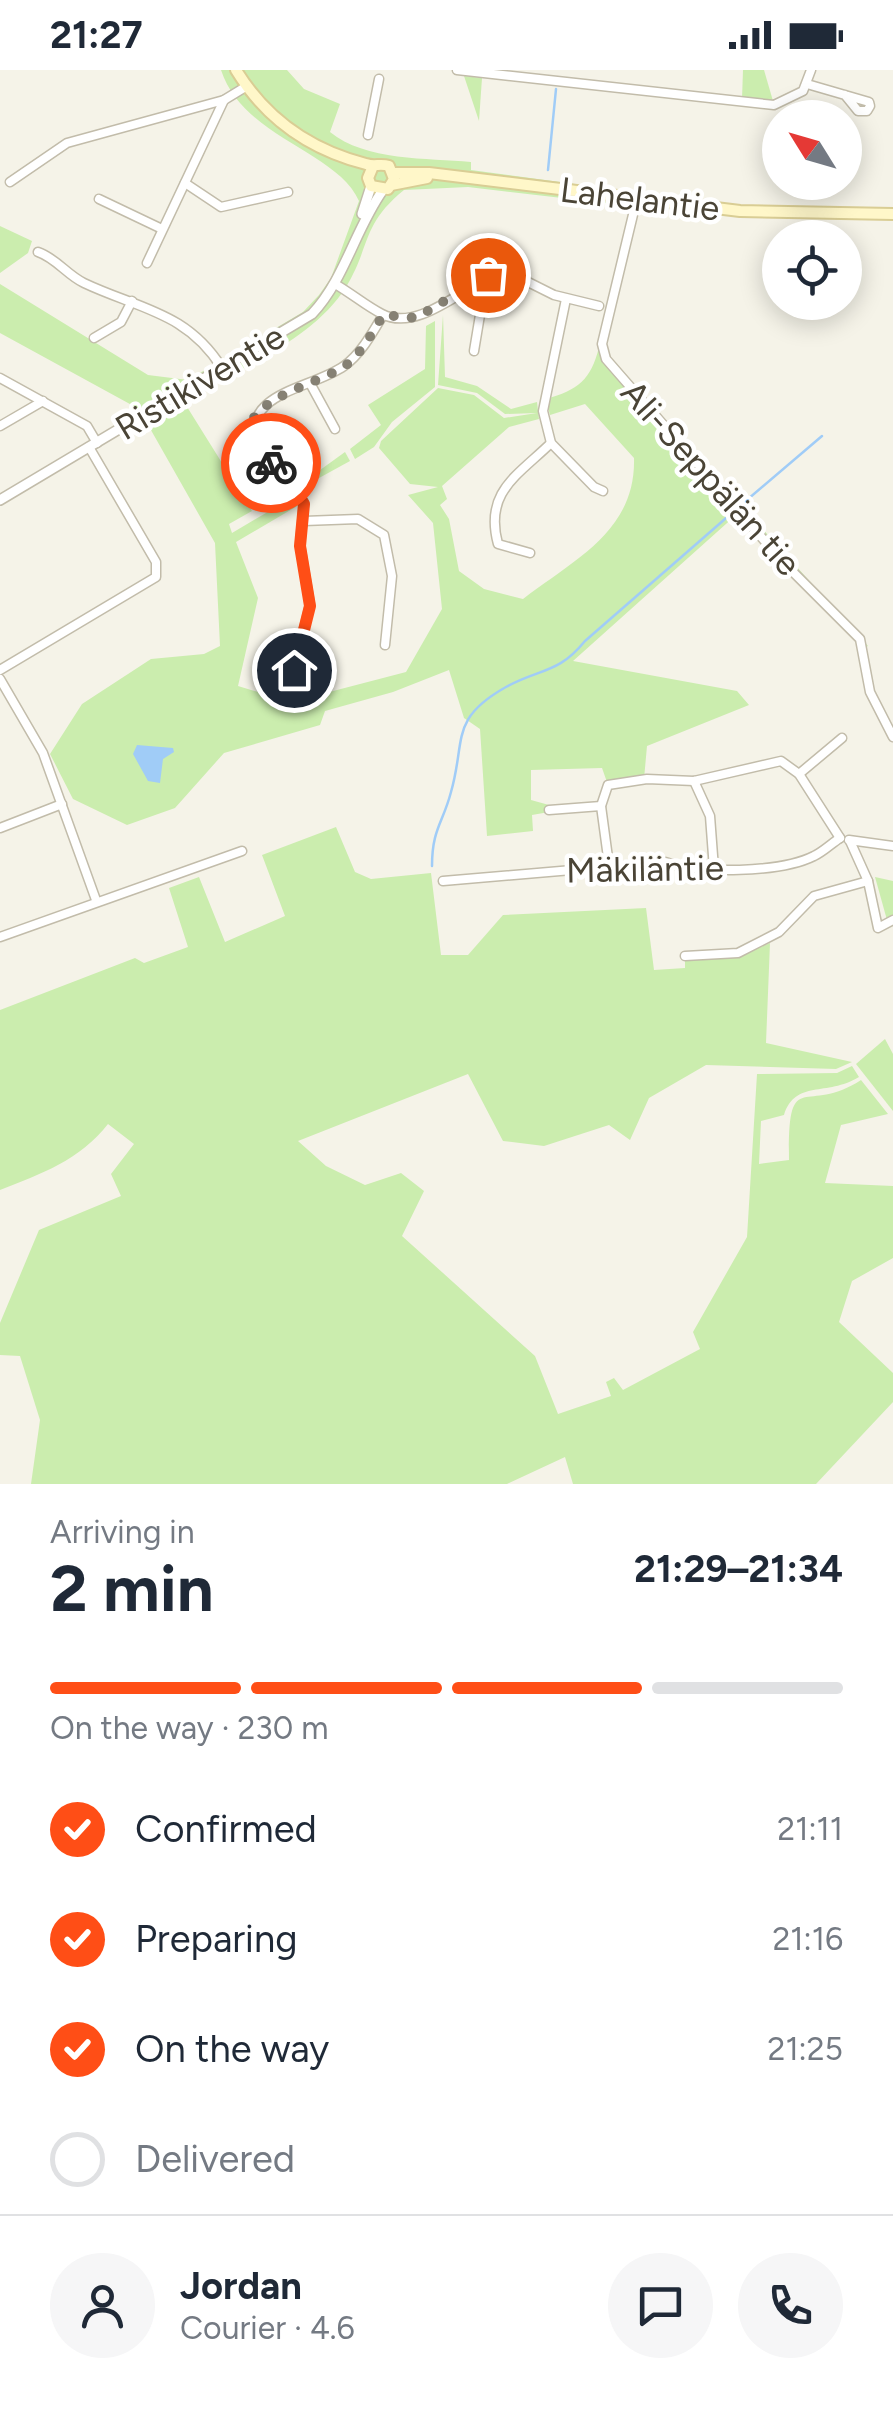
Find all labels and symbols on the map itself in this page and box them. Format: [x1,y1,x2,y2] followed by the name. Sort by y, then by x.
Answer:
[762,100,862,200] north arrow
[558,168,722,230] street label: Lahelantie
[446,233,531,318] pin
[108,315,292,449] street label: Ristikiventie
[612,372,810,584] street label: Ali-Seppälän tie
[221,413,321,513] courier
[252,628,337,713] pin
[566,847,724,891] street label: Mäkiläntie

